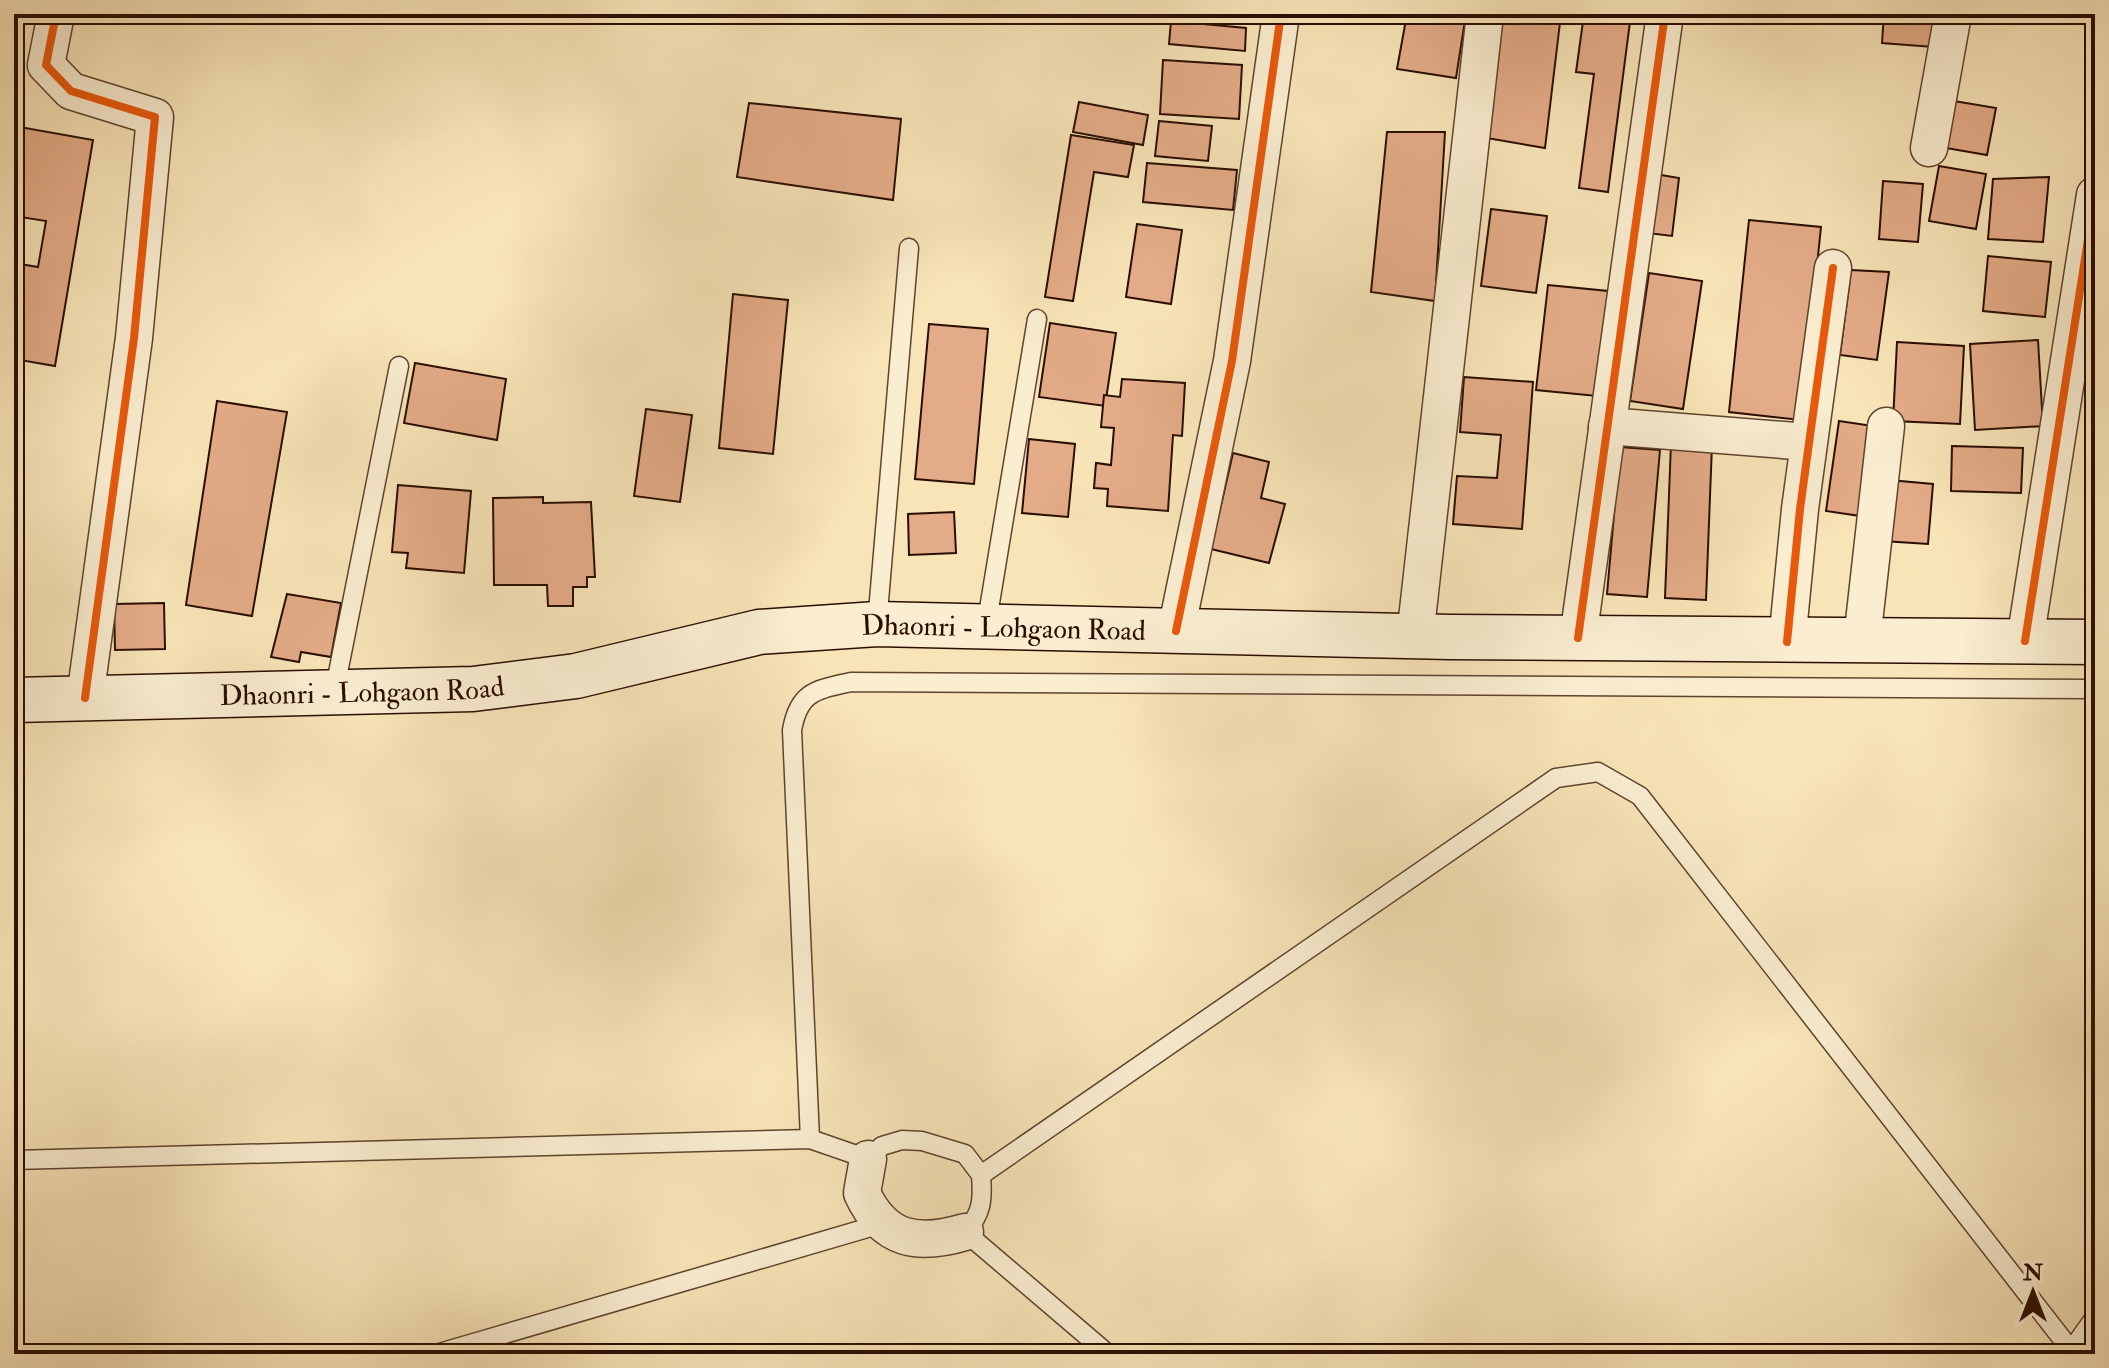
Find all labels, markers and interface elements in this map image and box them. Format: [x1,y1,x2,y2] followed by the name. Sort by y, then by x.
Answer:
[860,608,1146,649] street label: Dhaonri - Lohgaon Road
[219,669,506,714] street label: Dhaonri - Lohgaon Road
[1993,1252,2073,1332] north arrow
[2022,1259,2043,1287] text: N

